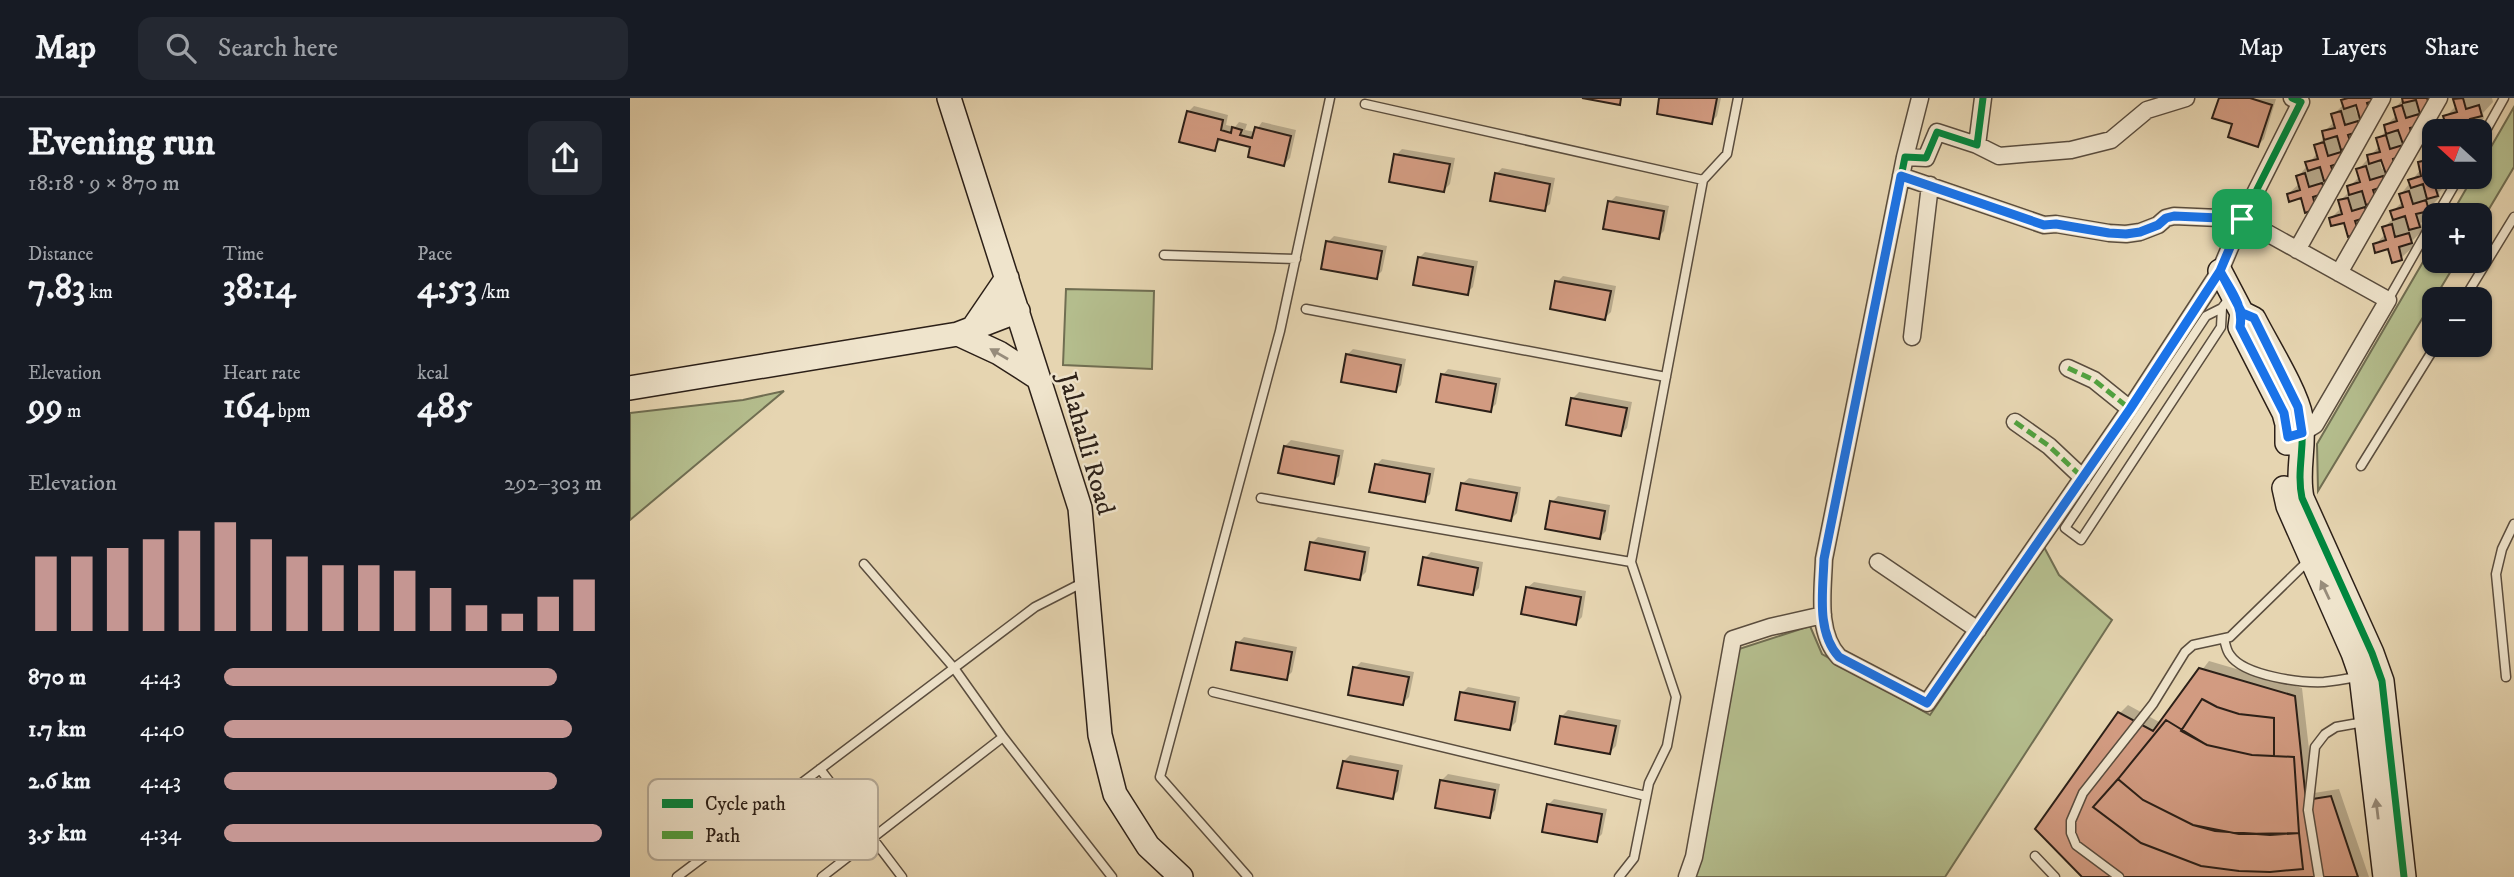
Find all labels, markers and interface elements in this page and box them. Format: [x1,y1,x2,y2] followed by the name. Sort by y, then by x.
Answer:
[138,17,628,80] search box
[35,28,96,69] text: Map
[162,29,200,67] icon: search
[218,32,338,65] text: Search here
[2239,33,2283,63] text: Map
[2321,33,2387,63] text: Layers
[2425,33,2479,63] text: Share
[28,119,215,167] text: Evening run
[2422,119,2492,189] north arrow
[2422,119,2492,357] map controls
[528,121,602,195] button: share
[28,169,180,198] text: 18:18 · 9 × 870 m
[2212,189,2272,249] pin
[2223,200,2261,238] icon: arrive
[2422,203,2492,273] button: +
[28,243,93,266] text: Distance
[223,243,264,266] text: Time
[417,243,452,266] text: Pace
[28,266,85,310] text: 7.83
[223,266,295,310] text: 38:14
[417,266,477,310] text: 4:53
[85,281,113,304] text: km
[477,281,510,304] text: /km
[2422,287,2492,357] button: −
[990,348,1009,360] one-way arrow
[28,362,102,385] text: Elevation
[223,362,301,385] text: Heart rate
[417,362,449,385] text: kcal
[1049,367,1122,519] street label: Jalahalli Road
[28,385,63,429] text: 99
[223,385,274,429] text: 164
[417,385,472,429] text: 485
[63,400,81,423] text: m
[274,400,311,423] text: bpm
[28,469,117,498] text: Elevation
[504,469,602,498] text: 292–303 m
[2319,580,2331,600] one-way arrow
[28,663,86,692] text: 870 m
[140,663,181,692] text: 4:43
[28,715,86,744] text: 1.7 km
[140,715,185,744] text: 4:40
[28,767,91,796] text: 2.6 km
[140,767,181,796] text: 4:43
[648,779,878,860] legend
[705,793,786,816] text: Cycle path
[2371,798,2382,820] one-way arrow
[28,819,87,848] text: 3.5 km
[140,819,181,848] text: 4:34
[705,825,740,848] text: Path

